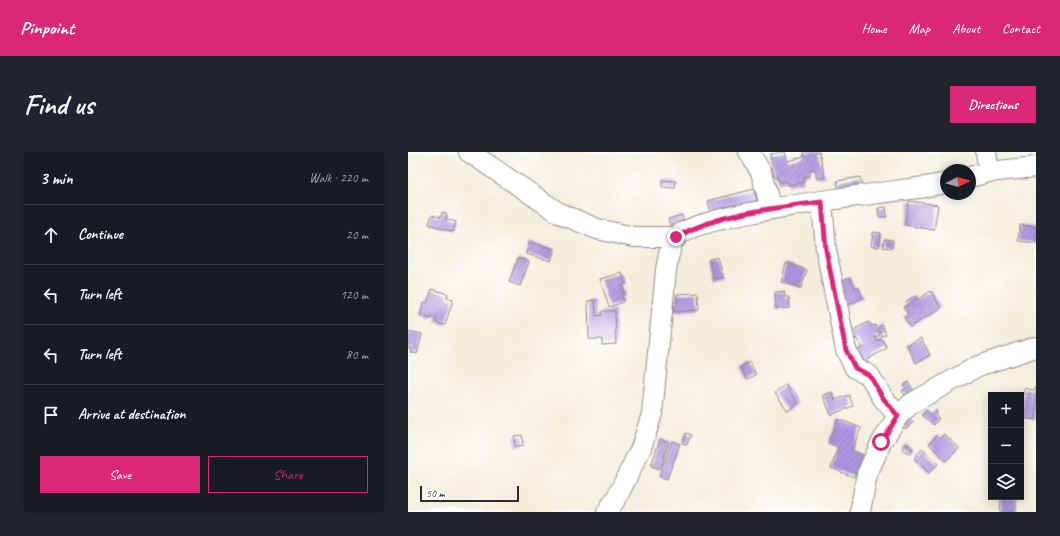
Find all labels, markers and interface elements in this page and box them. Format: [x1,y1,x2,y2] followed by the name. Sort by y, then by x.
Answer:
[20,16,74,40] text: Pinpoint
[861,20,887,37] text: Home
[909,20,930,37] text: Map
[952,20,980,37] text: About
[1002,20,1040,37] text: Contact
[950,86,1036,123] button: Directions
[24,87,94,122] text: Find us
[940,164,976,200] north arrow
[40,168,73,189] text: 3 min
[309,170,368,186] text: Walk · 220 m
[40,224,62,246] icon: ahead
[78,225,123,244] text: Continue
[346,227,368,243] text: 20 m
[667,228,685,246] route end
[40,284,62,306] icon: left
[78,285,121,304] text: Turn left
[340,287,368,303] text: 120 m
[40,344,62,366] icon: left
[78,345,121,364] text: Turn left
[346,347,368,363] text: 80 m
[988,392,1024,500] map controls
[988,392,1024,428] button: +
[40,404,62,426] icon: arrive
[78,405,185,424] text: Arrive at destination
[988,428,1024,464] button: −
[872,433,890,451] route start
[40,456,200,493] button: Save
[208,456,368,493] button: Share
[988,464,1024,500] button: layers
[420,484,519,503] scale bar
[426,486,445,500] text: 50 m

